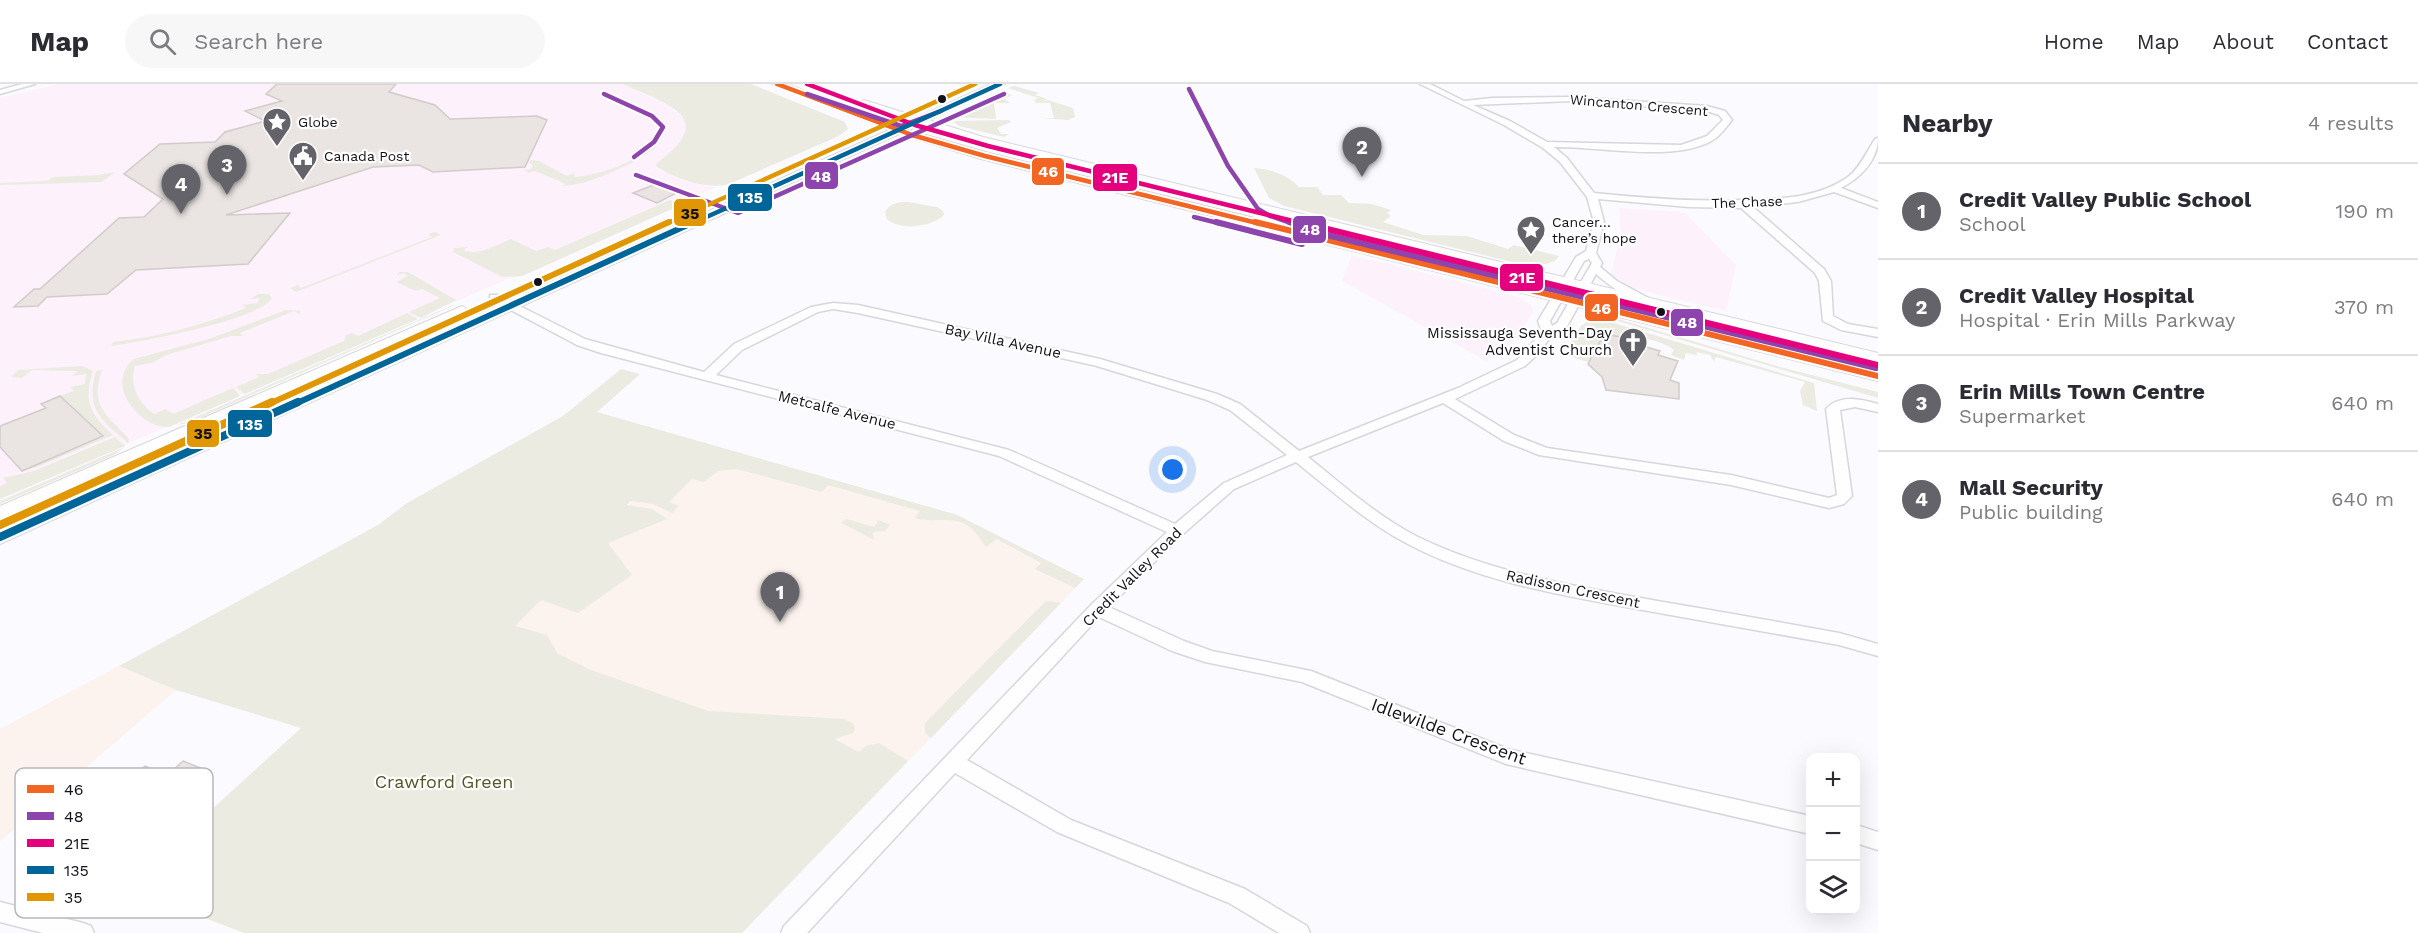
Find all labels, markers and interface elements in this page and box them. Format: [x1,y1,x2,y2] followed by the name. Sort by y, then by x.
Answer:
[125,14,545,68] search box
[30,25,89,58] text: Map
[146,25,179,58] icon: search
[194,29,323,54] text: Search here
[2044,29,2104,54] text: Home
[2137,29,2180,54] text: Map
[2213,29,2274,54] text: About
[2307,29,2388,54] text: Contact
[1569,91,1709,119] street label: Wincanton Crescent
[936,93,948,105] unlabelled marker
[261,106,293,148] place icon: Globe
[1902,108,1993,138] text: Nearby
[2308,111,2394,135] text: 4 results
[298,114,338,130] place label: Globe
[1342,128,1382,177] pin: 2
[287,140,319,182] public building icon: Canada Post
[208,146,246,195] pin: 3
[324,148,409,164] place label: Canada Post
[1031,157,1065,186] line badge: 46
[804,161,839,190] line badge: 48
[1038,162,1058,181] text: 46
[1092,163,1138,192] line badge: 21E
[162,164,201,214] pin: 4
[811,167,831,186] text: 48
[1102,168,1128,187] text: 21E
[727,183,773,212] line badge: 135
[1959,187,2251,212] text: Credit Valley Public School
[737,188,763,207] text: 135
[1711,193,1783,211] street label: The Chase
[673,198,707,227] line badge: 35
[1917,199,1926,223] text: 1
[2336,199,2394,223] text: 190 m
[681,204,699,223] text: 35
[1959,212,2026,236] text: School
[1515,214,1547,256] place icon: Cancer… there’s hope
[1552,214,1637,246] place label: Cancer… there’s hope
[1292,215,1327,244] line badge: 48
[1300,220,1320,239] text: 48
[1499,263,1544,292] line badge: 21E
[1509,268,1535,287] text: 21E
[532,276,544,288] unlabelled marker
[1959,283,2194,308] text: Credit Valley Hospital
[1584,293,1619,322] line badge: 46
[1916,295,1927,319] text: 2
[2334,295,2394,319] text: 370 m
[1591,299,1611,318] text: 46
[1655,306,1667,318] unlabelled marker
[1670,308,1704,337] line badge: 48
[1959,308,2235,332] text: Hospital · Erin Mills Parkway
[1677,313,1697,332] text: 48
[943,320,1063,362] street label: Bay Villa Avenue
[1427,324,1612,359] place label: Mississauga Seventh-Day Adventist Church
[1617,326,1649,368] church icon: Mississauga Seventh-Day Adventist Church
[1959,379,2205,404] text: Erin Mills Town Centre
[776,387,898,433] street label: Metcalfe Avenue
[1916,391,1927,415] text: 3
[2331,391,2394,415] text: 640 m
[1959,404,2085,428] text: Supermarket
[227,409,273,438] line badge: 135
[237,415,263,434] text: 135
[186,419,220,448] line badge: 35
[194,424,212,443] text: 35
[1158,455,1187,484] your location
[1959,475,2103,500] text: Mall Security
[1915,487,1928,511] text: 4
[2331,487,2394,511] text: 640 m
[1959,500,2103,524] text: Public building
[1079,524,1185,630] street label: Credit Valley Road
[1504,566,1642,612] street label: Radisson Crescent
[760,572,800,622] pin: 1
[1369,693,1530,769] street label: Idlewilde Crescent
[1806,753,1860,915] map controls
[1806,753,1860,807] button: +
[15,768,213,918] legend
[375,771,513,792] park label: Crawford Green
[64,780,84,799] text: 46
[64,807,84,826] text: 48
[1806,807,1860,861] button: −
[64,834,90,853] text: 21E
[64,861,89,880] text: 135
[1806,861,1860,915] button: layers
[64,888,83,907] text: 35

